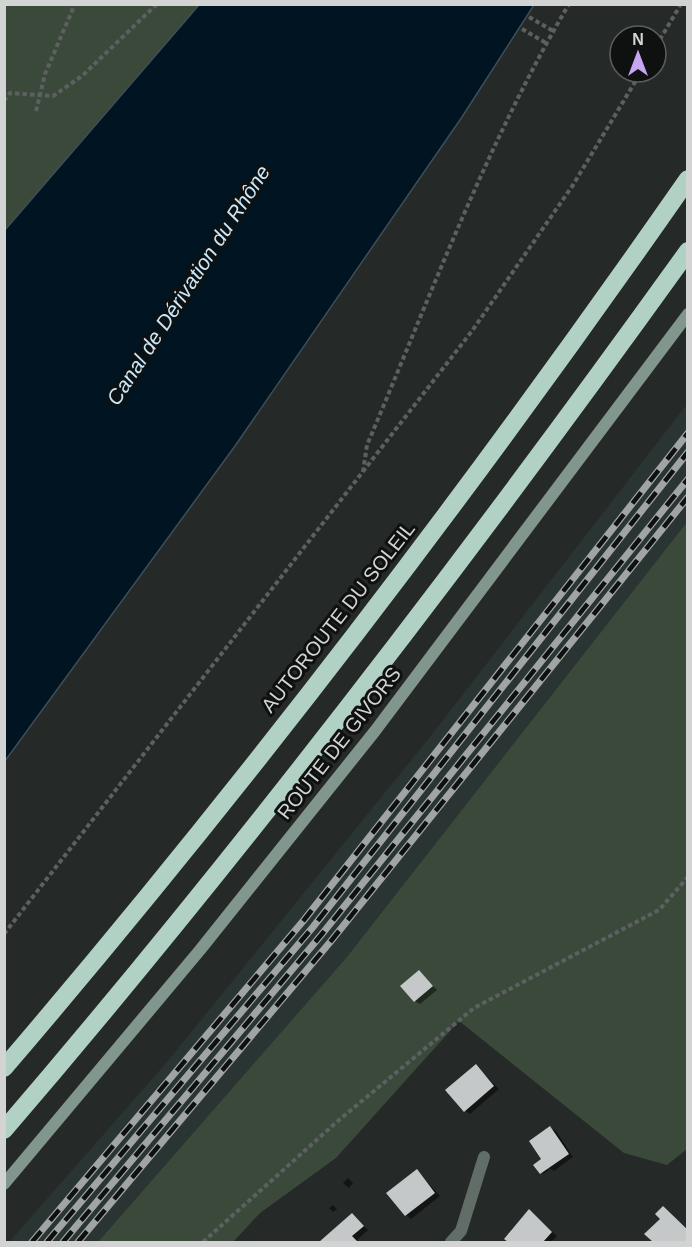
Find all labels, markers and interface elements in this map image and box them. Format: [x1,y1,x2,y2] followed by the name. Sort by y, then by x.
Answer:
[608,24,668,84] north arrow
[632,31,644,48] text: N
[102,161,274,409] water label: Canal de Dérivation du Rhône
[257,518,419,716] street label: AUTOROUTE DU SOLEIL
[273,663,405,823] street label: ROUTE DE GIVORS

